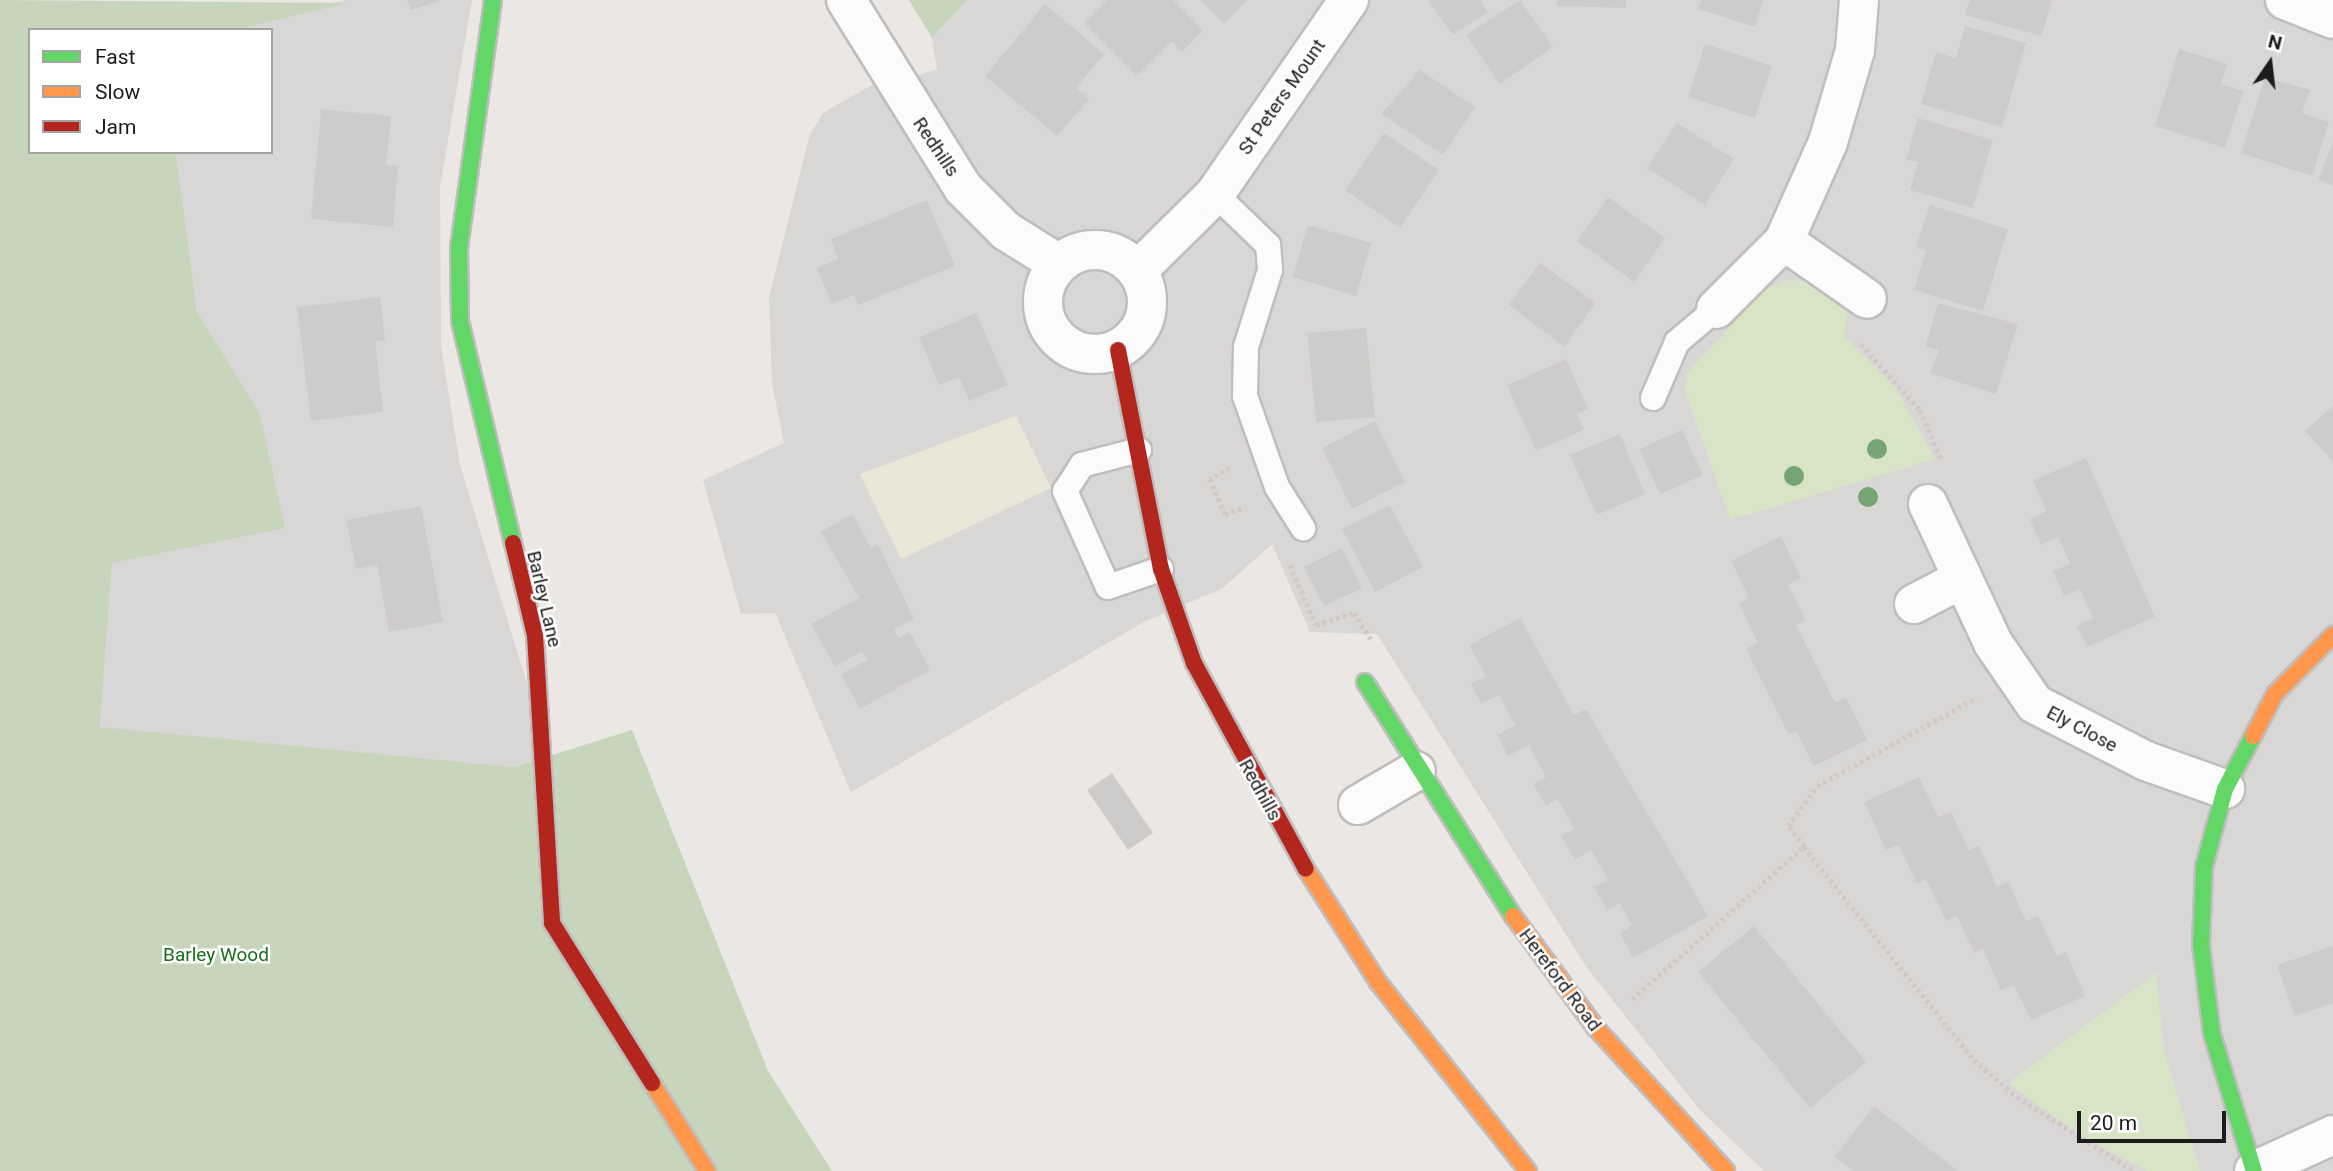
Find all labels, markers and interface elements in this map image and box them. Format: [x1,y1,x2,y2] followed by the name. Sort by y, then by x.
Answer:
[28,28,273,154] legend
[2235,28,2305,98] north arrow
[2266,29,2284,55] text: N
[1234,35,1330,159] street label: St Peters Mount
[95,45,135,69] text: Fast
[95,80,140,104] text: Slow
[908,113,964,181] street label: Redhills
[95,115,136,139] text: Jam
[522,549,566,649] street label: Barley Lane
[2043,701,2121,757] street label: Ely Close
[1234,755,1286,825] street label: Redhills
[1514,924,1606,1036] street label: Hereford Road
[163,944,269,966] park label: Barley Wood
[2081,1098,2230,1142] scale bar
[2090,1111,2137,1135] text: 20 m

